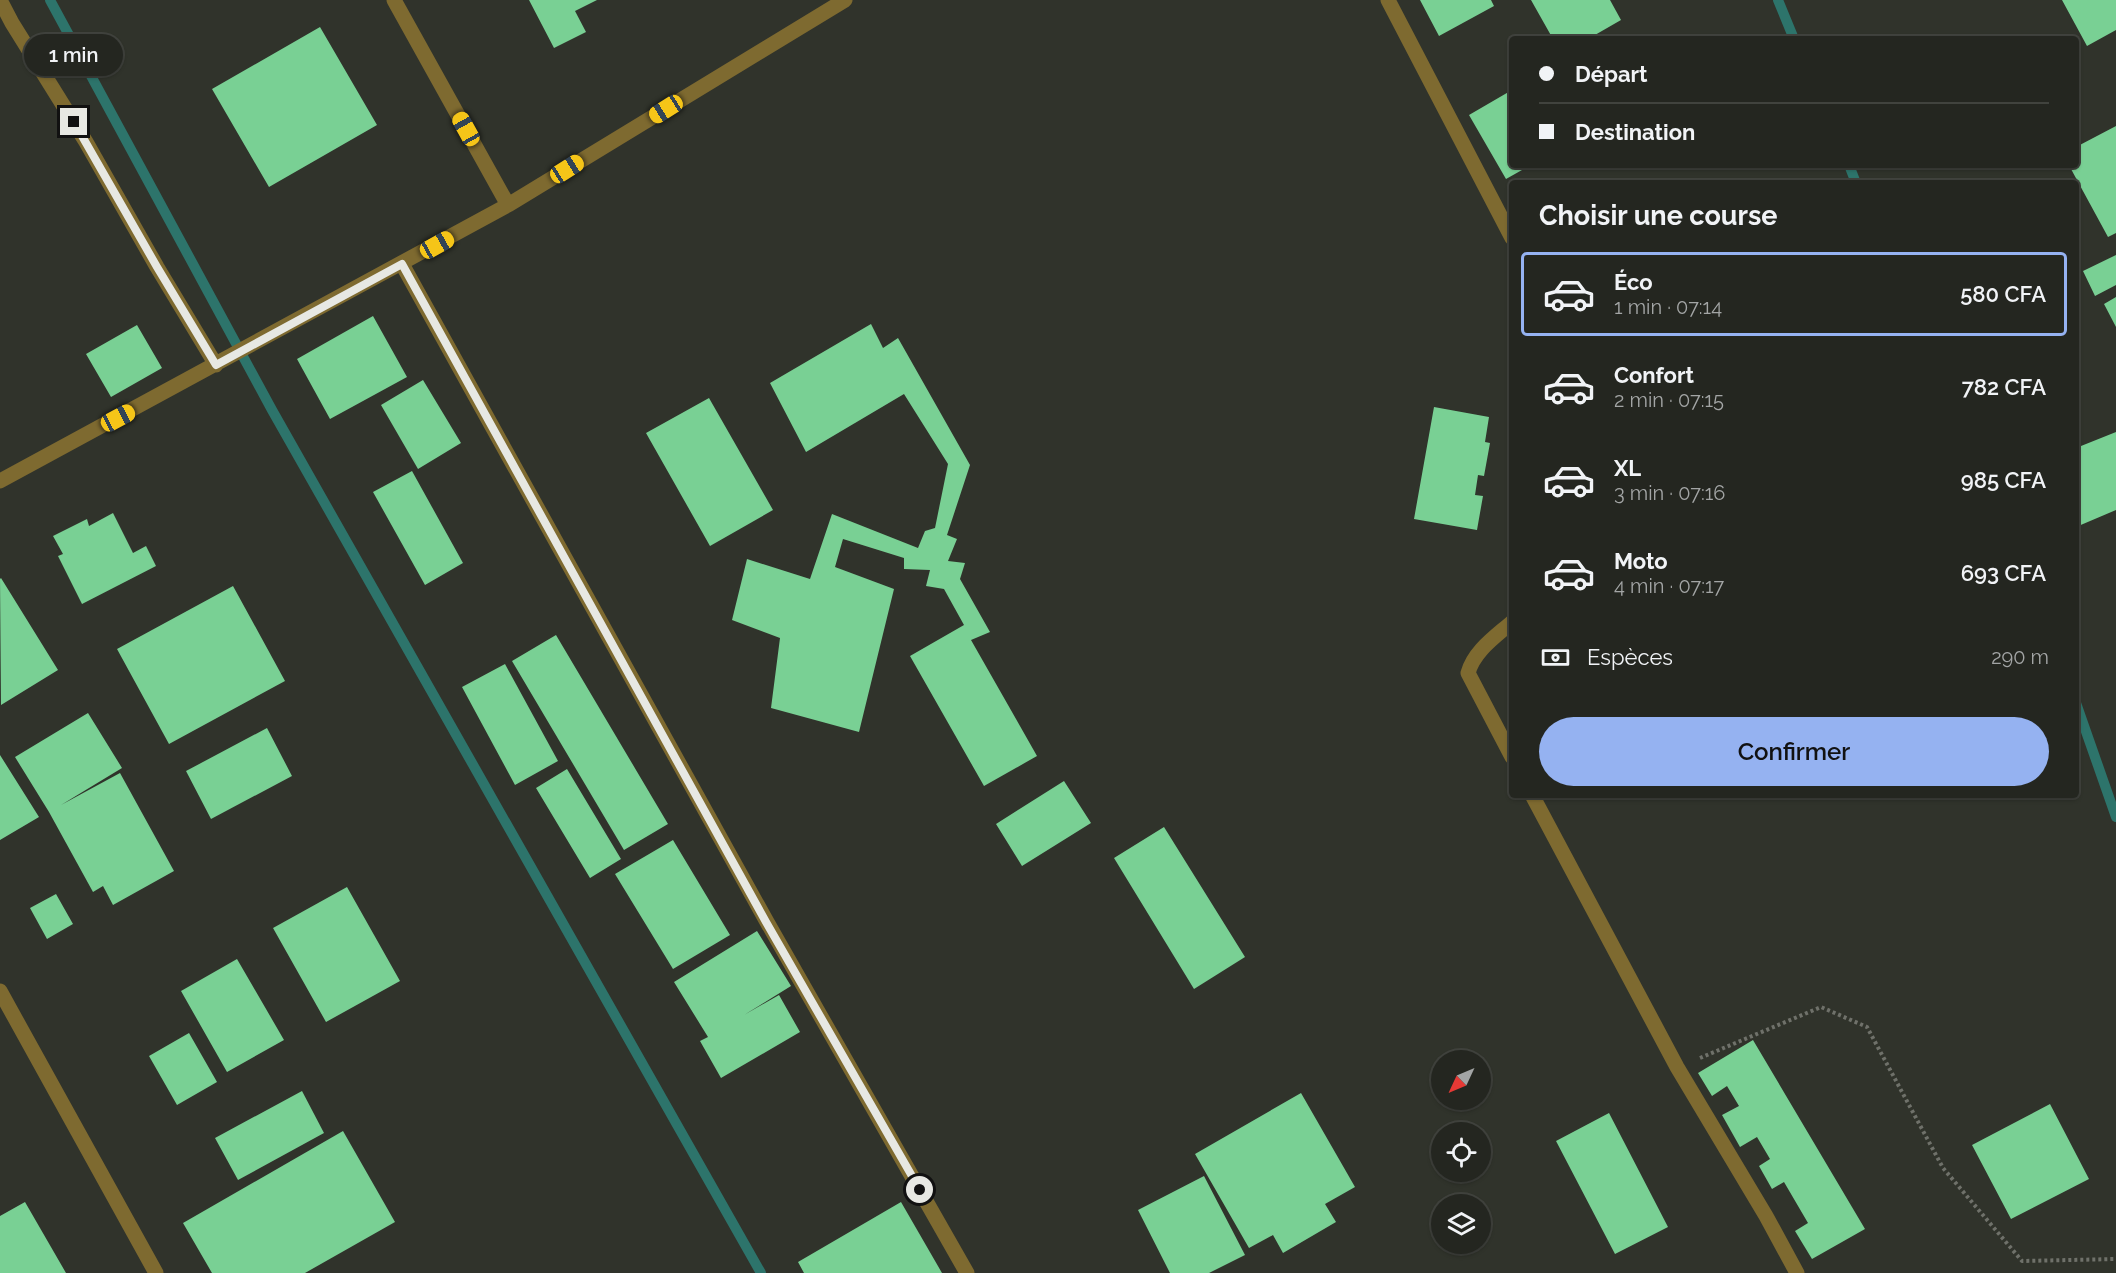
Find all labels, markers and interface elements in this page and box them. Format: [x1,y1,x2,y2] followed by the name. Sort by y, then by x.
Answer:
[25,35,124,77] callout: 1 min
[49,43,98,67] text: 1 min
[1575,61,1647,87] text: Départ
[646,92,686,126] car
[60,108,87,135] route end
[449,109,483,149] car
[1575,119,1695,145] text: Destination
[547,152,587,186] car
[1539,200,1777,231] text: Choisir une course
[417,228,457,262] car
[1542,267,1596,321] icon: car
[1614,269,1653,295] text: Éco
[1960,281,2046,307] text: 580 CFA
[1614,295,1722,319] text: 1 min · 07:14
[1542,360,1596,414] icon: car
[1614,362,1694,388] text: Confort
[1962,374,2046,400] text: 782 CFA
[1614,388,1724,412] text: 2 min · 07:15
[98,402,138,434] car
[1542,453,1596,507] icon: car
[1614,455,1641,481] text: XL
[1961,467,2046,493] text: 985 CFA
[1614,481,1725,505] text: 3 min · 07:16
[1542,546,1596,600] icon: car
[1614,548,1668,574] text: Moto
[1961,560,2046,586] text: 693 CFA
[1614,574,1724,598] text: 4 min · 07:17
[1539,641,1572,674] icon: cash
[1587,644,1673,670] text: Espèces
[1991,645,2049,669] text: 290 m
[1539,717,2049,786] button: Confirmer
[1431,1050,1491,1110] north arrow
[1431,1050,1491,1254] map controls
[1431,1122,1491,1182] button: locate
[906,1176,933,1203] route start
[1431,1194,1491,1254] button: layers

